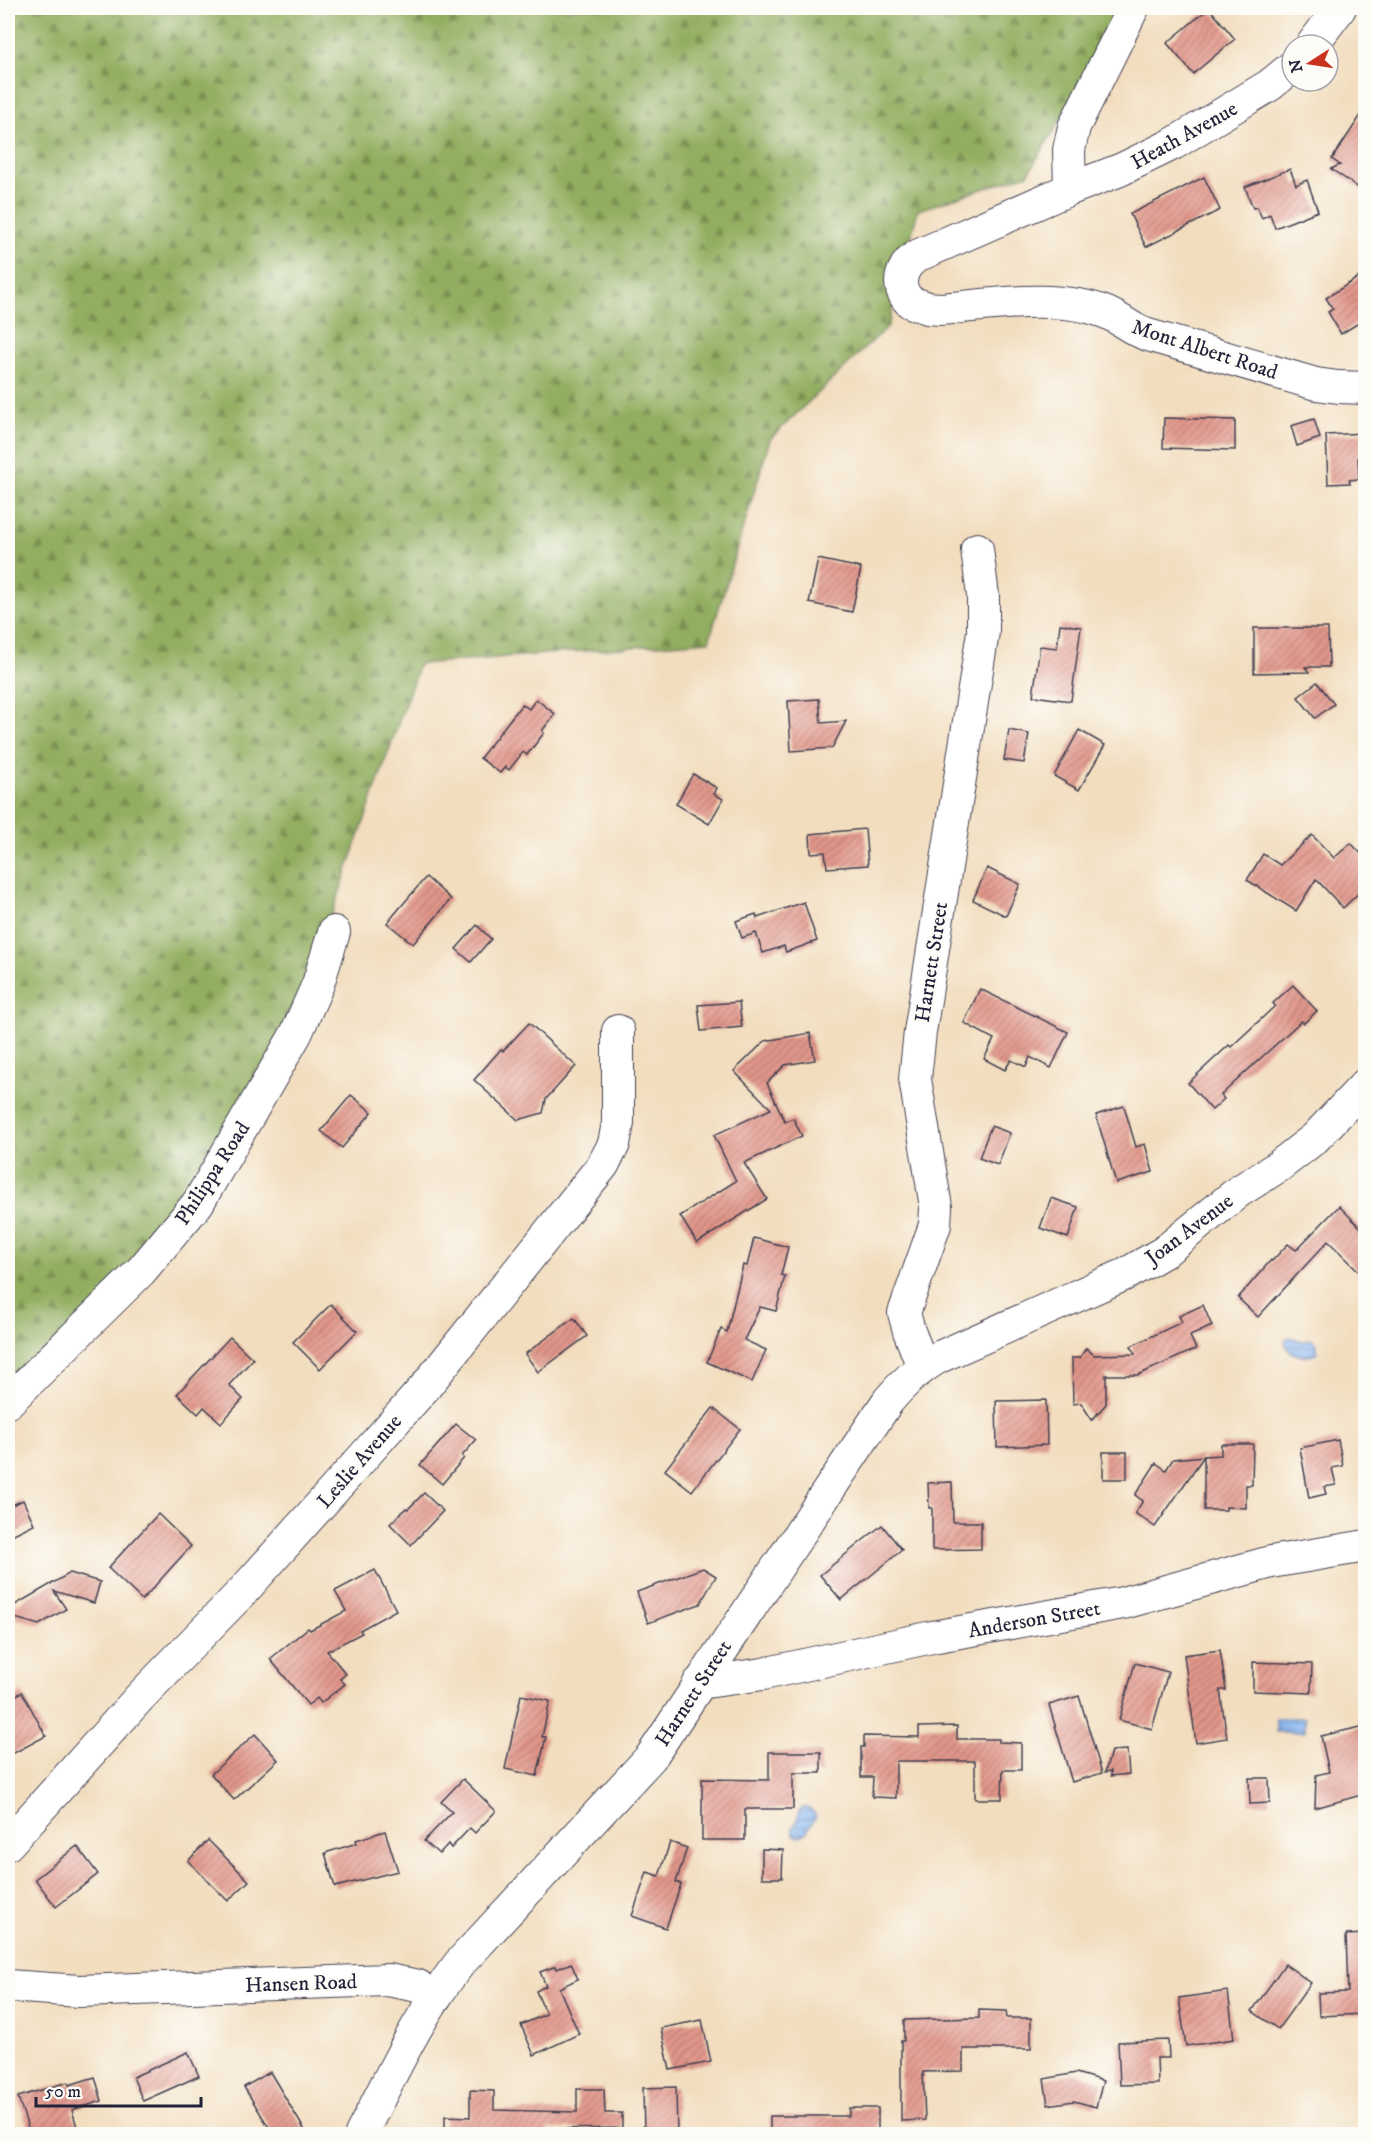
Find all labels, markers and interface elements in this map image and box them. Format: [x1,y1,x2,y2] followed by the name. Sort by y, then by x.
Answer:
[1280,33,1340,93] north arrow
[1285,57,1307,74] text: N
[1127,96,1243,176] street label: Heath Avenue
[1128,314,1281,386] street label: Mont Albert Road
[910,900,954,1024] street label: Harnett Street
[170,1116,256,1230] street label: Philippa Road
[1139,1188,1239,1272] street label: Joan Avenue
[312,1409,408,1514] street label: Leslie Avenue
[966,1596,1103,1644] street label: Anderson Street
[650,1635,738,1752] street label: Harnett Street
[245,1969,358,1999] street label: Hansen Road
[36,2070,201,2108] scale bar
[45,2081,81,2103] text: 50 m

